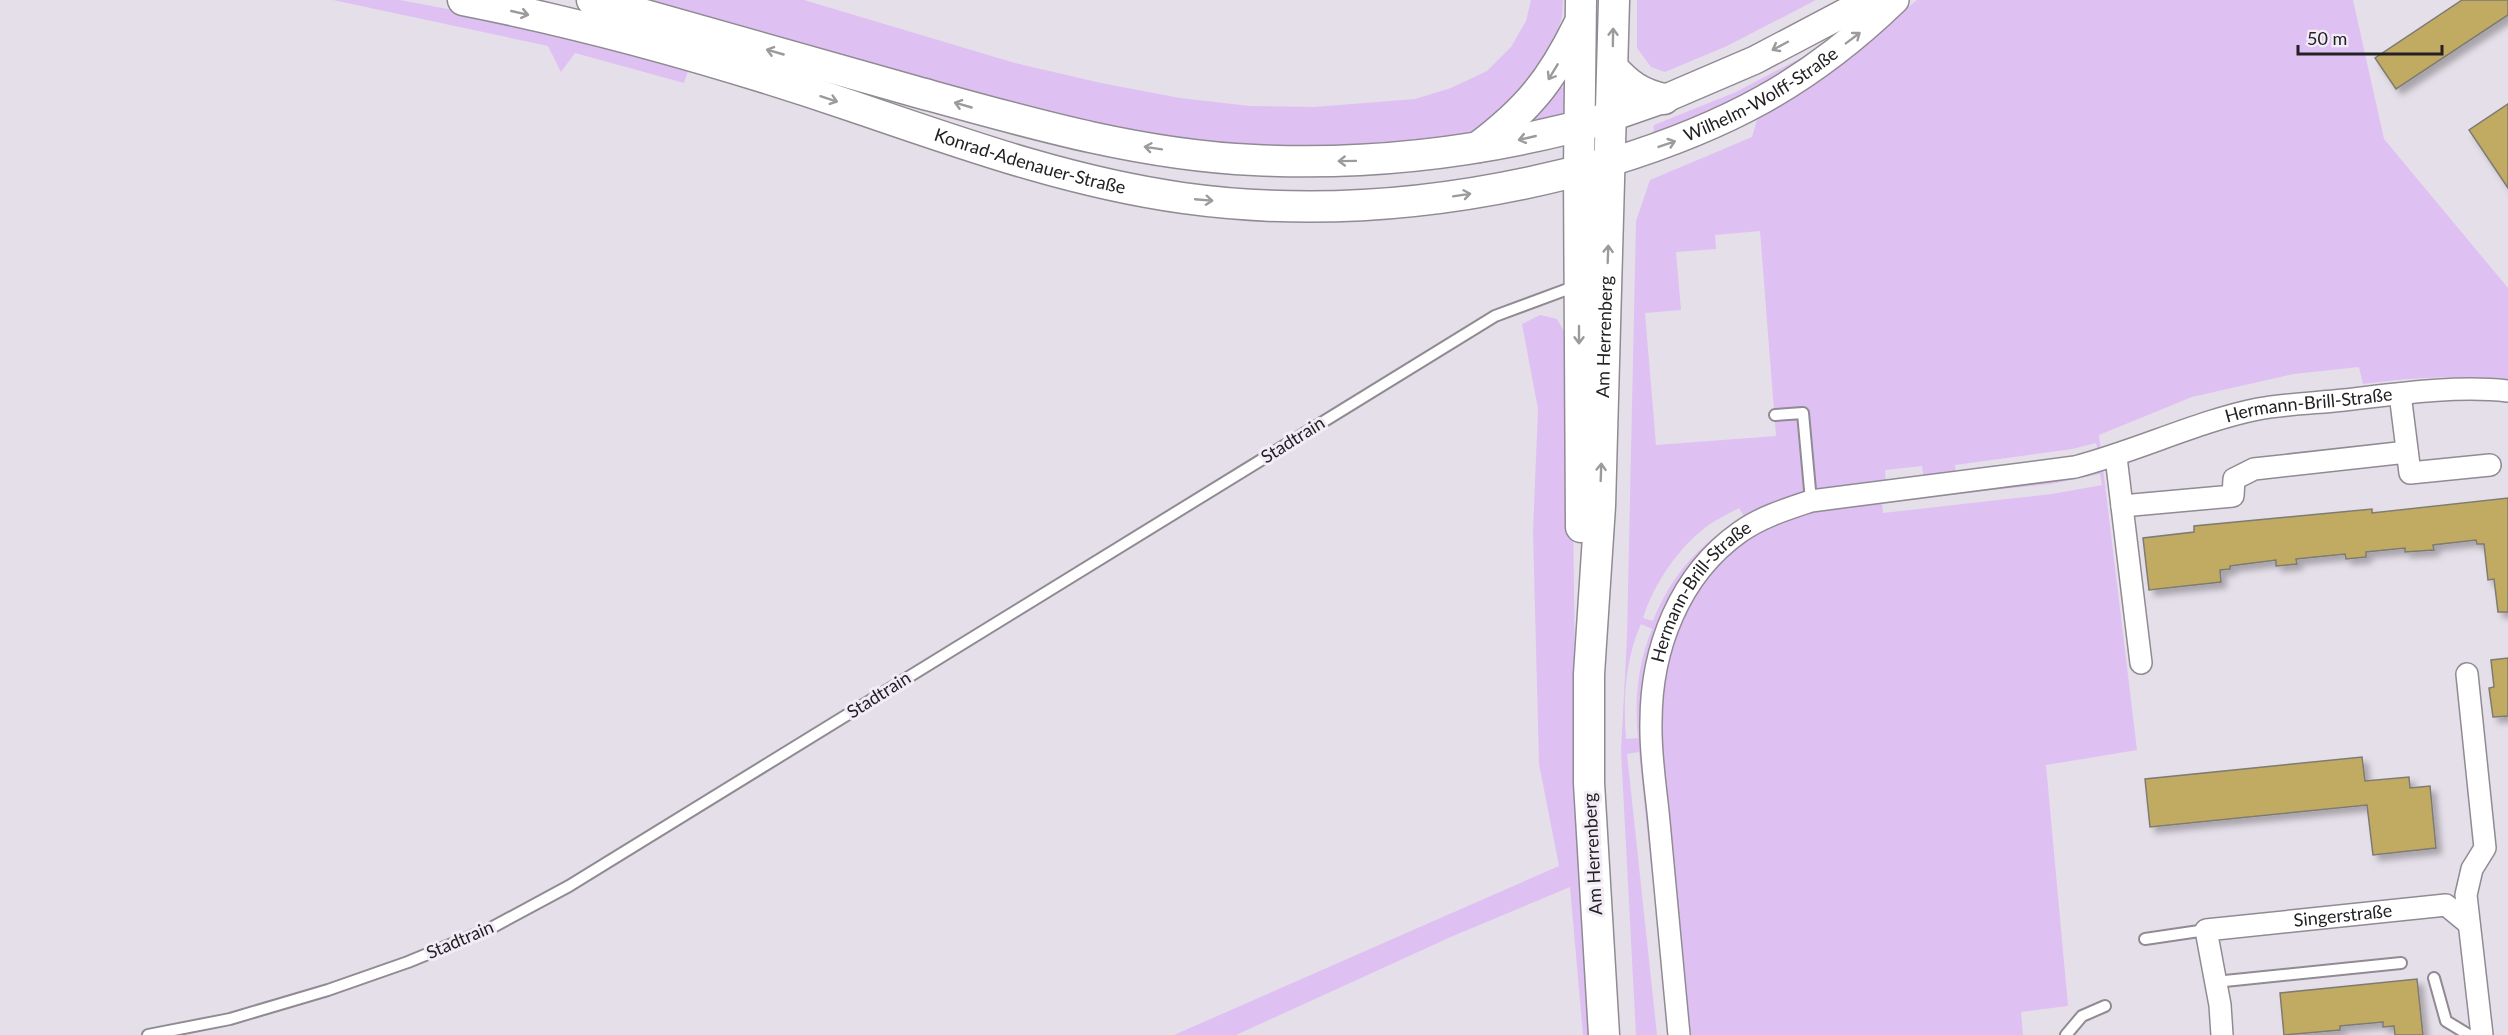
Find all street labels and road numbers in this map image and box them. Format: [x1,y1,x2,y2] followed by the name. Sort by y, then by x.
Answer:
[1680,42,1842,146] street label: Wilhelm-Wolff-Straße
[932,123,1128,198] street label: Konrad-Adenauer-Straße
[1591,275,1616,398] street label: Am Herrenberg
[2222,382,2393,427] street label: Hermann-Brill-Straße
[1257,411,1328,467] street label: Stadtrain
[1646,516,1755,665] street label: Hermann-Brill-Straße
[843,666,914,722] street label: Stadtrain
[1578,793,1606,916] street label: Am Herrenberg
[2292,899,2393,931] street label: Singerstraße
[423,915,497,963] street label: Stadtrain

